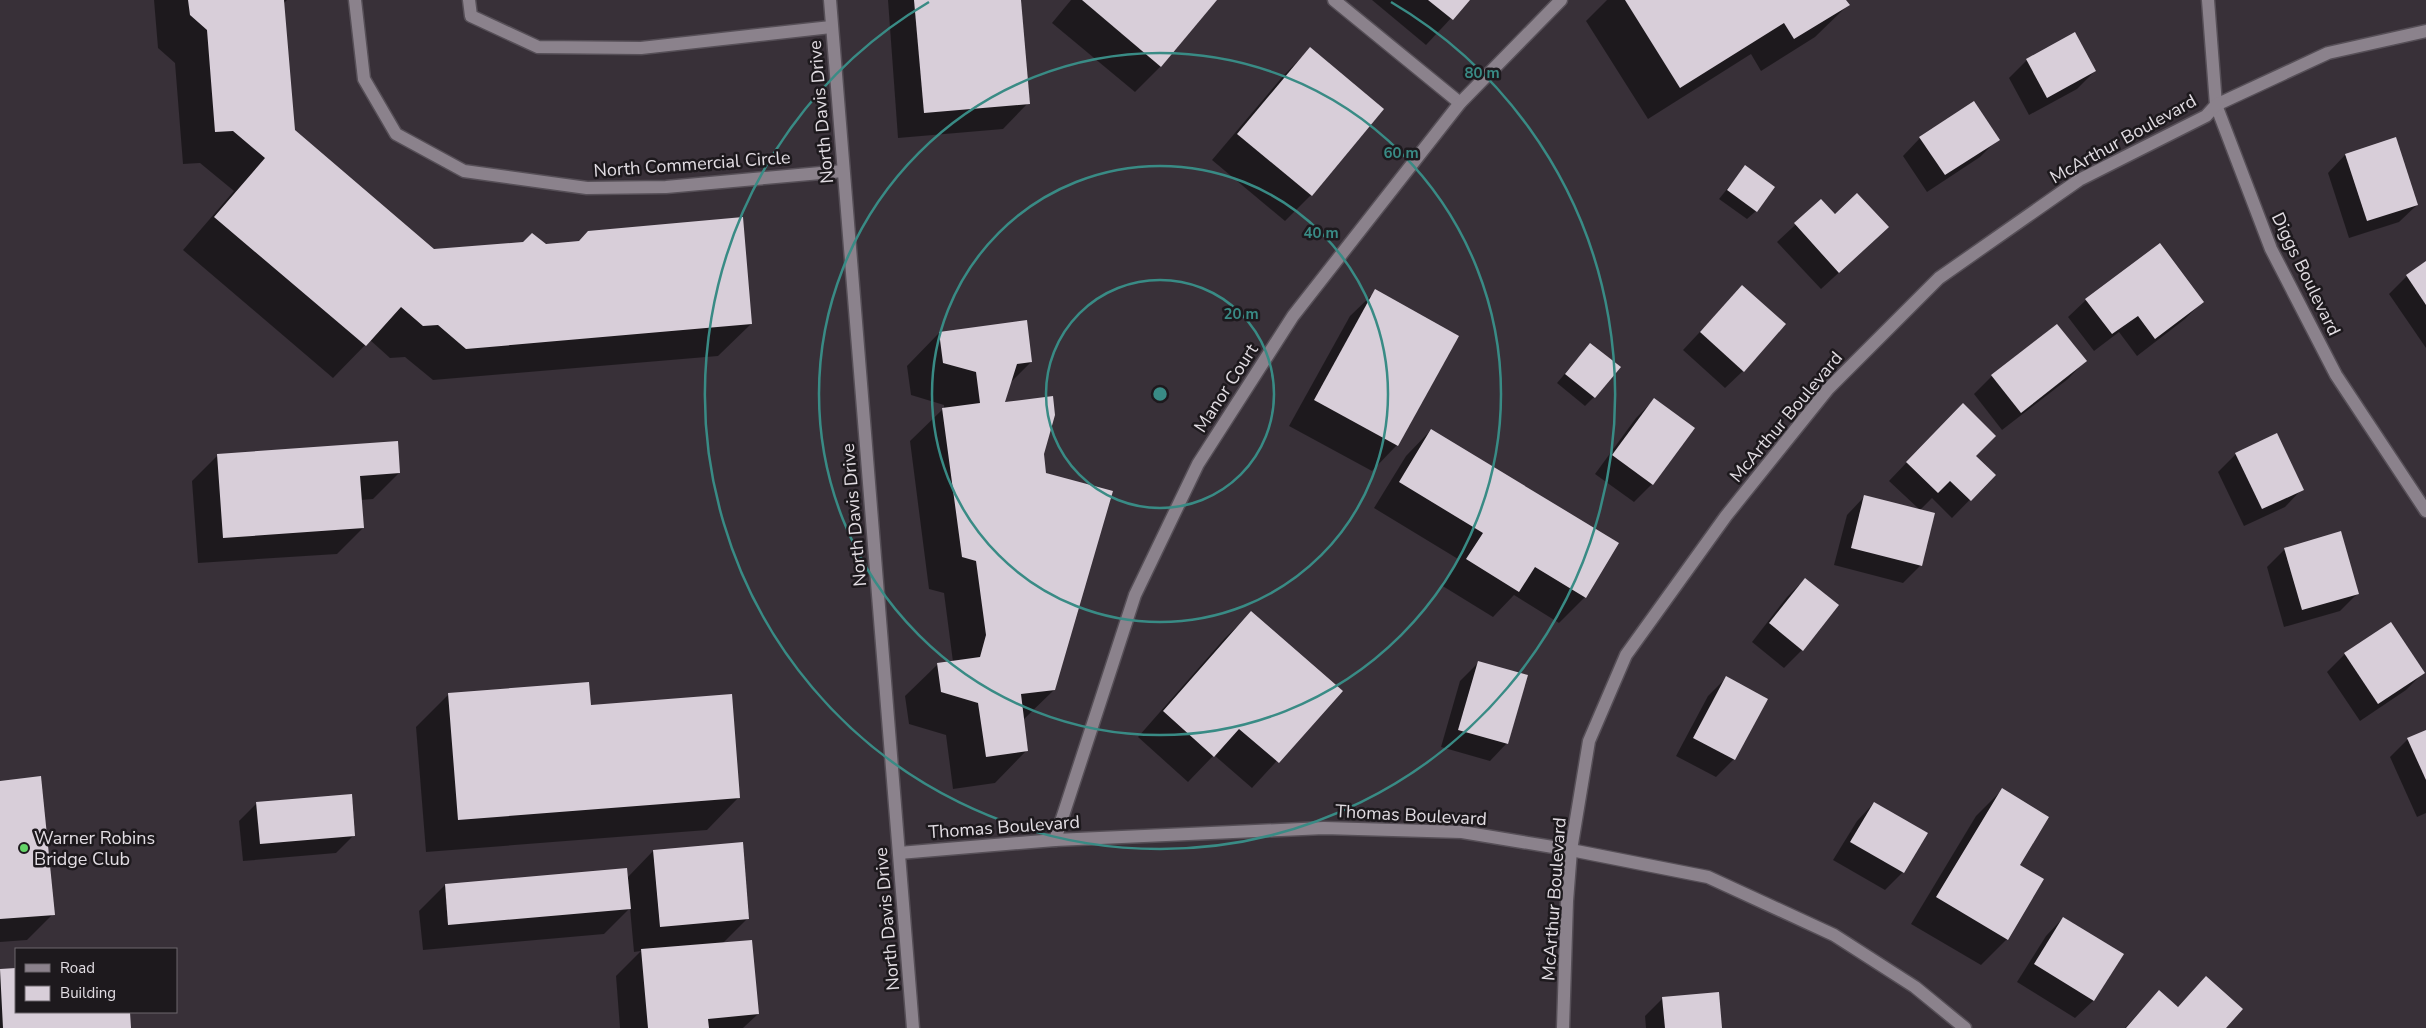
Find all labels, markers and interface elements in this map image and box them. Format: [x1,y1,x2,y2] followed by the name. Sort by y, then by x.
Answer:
[803,39,839,185] street label: North Davis Drive
[1464,63,1500,83] text: 80 m
[2046,89,2200,189] street label: McArthur Boulevard
[1383,143,1419,163] text: 60 m
[593,145,791,183] street label: North Commercial Circle
[2266,208,2346,340] street label: Diggs Boulevard
[1303,223,1339,243] text: 40 m
[1223,304,1259,324] text: 20 m
[1188,339,1264,437] street label: Manor Court
[1724,347,1848,487] street label: McArthur Boulevard
[1151,385,1169,403] centre of rings
[836,442,872,588] street label: North Davis Drive
[1335,799,1487,831] street label: Thomas Boulevard
[927,810,1081,844] street label: Thomas Boulevard
[1536,816,1572,982] street label: McArthur Boulevard
[34,826,155,871] place label: Warner Robins Bridge Club
[18,842,30,854] marker: Warner Robins Bridge Club
[869,846,905,992] street label: North Davis Drive
[15,948,178,1013] legend
[60,958,95,978] text: Road
[60,983,116,1003] text: Building

